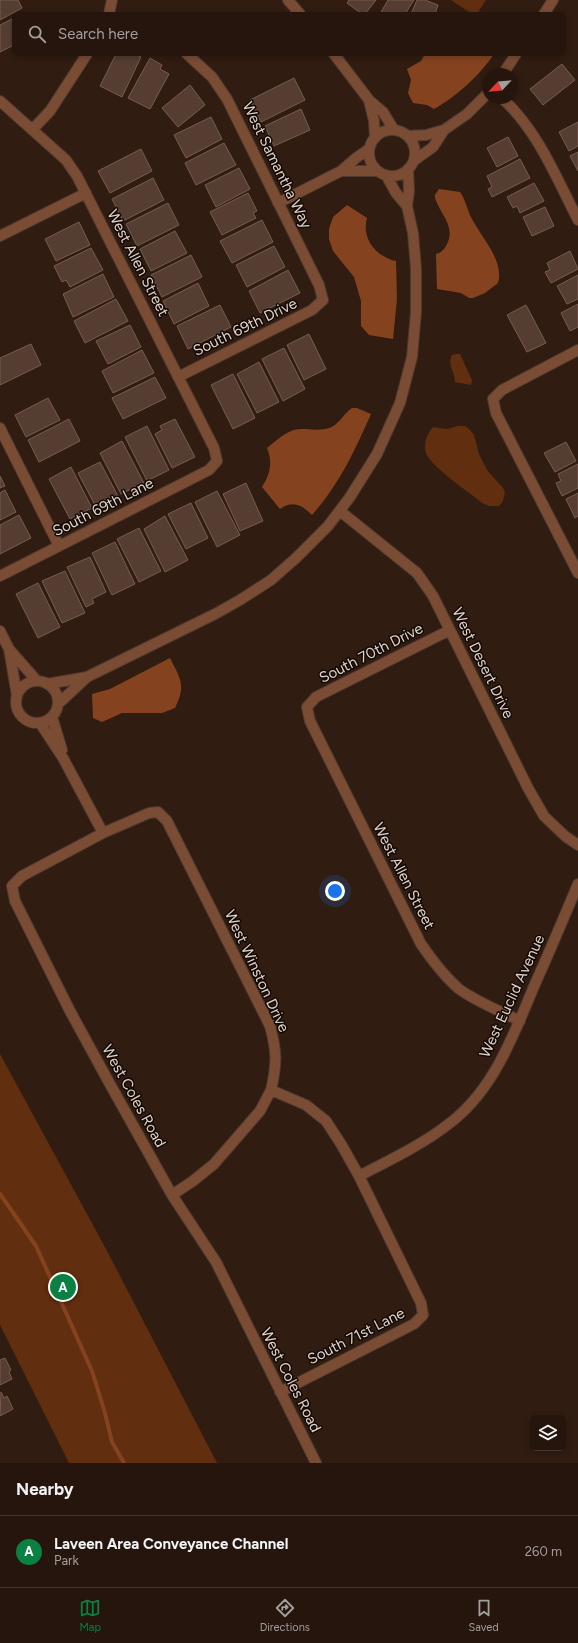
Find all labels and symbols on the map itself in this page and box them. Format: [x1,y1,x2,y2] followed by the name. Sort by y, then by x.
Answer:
[482,68,518,104] north arrow
[239,99,316,231] street label: West Samantha Way
[103,207,173,320] street label: West Allen Street
[190,294,300,360] street label: South 69th Drive
[50,474,156,540] street label: South 69th Lane
[448,605,518,721] street label: West Desert Drive
[316,619,426,687] street label: South 70th Drive
[369,820,439,933] street label: West Allen Street
[325,881,345,901] your location
[221,907,293,1035] street label: West Winston Drive
[476,932,548,1060] street label: West Euclid Avenue
[98,1042,170,1150] street label: West Coles Road
[50,1272,76,1302] pin: A
[304,1304,408,1368] street label: South 71st Lane
[257,1325,325,1435] street label: West Coles Road

